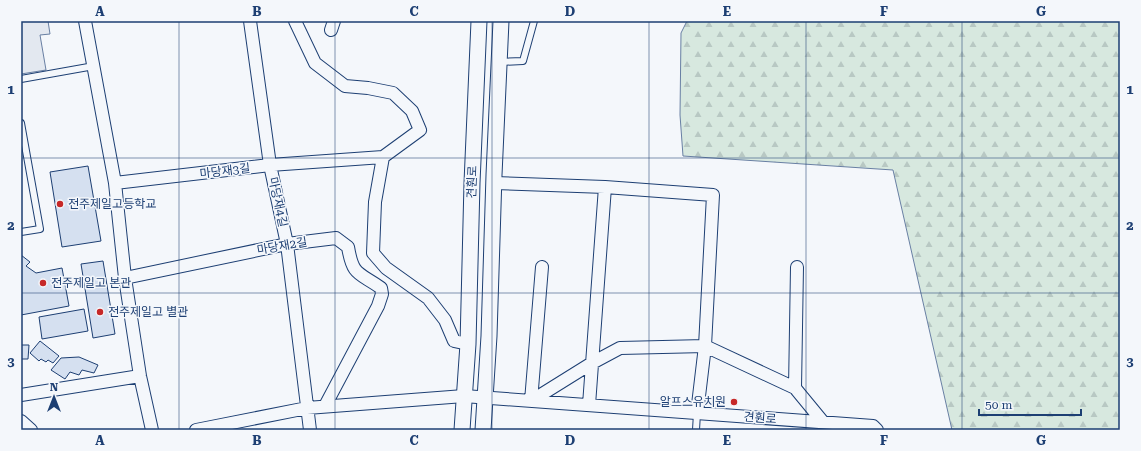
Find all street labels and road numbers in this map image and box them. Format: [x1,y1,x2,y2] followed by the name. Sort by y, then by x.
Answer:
[199,161,251,181] street label: 마당재3길
[464,165,480,199] street label: 견훤로
[266,176,290,228] street label: 마당재4길
[256,235,308,257] street label: 마당재2길
[743,410,777,426] street label: 견훤로

